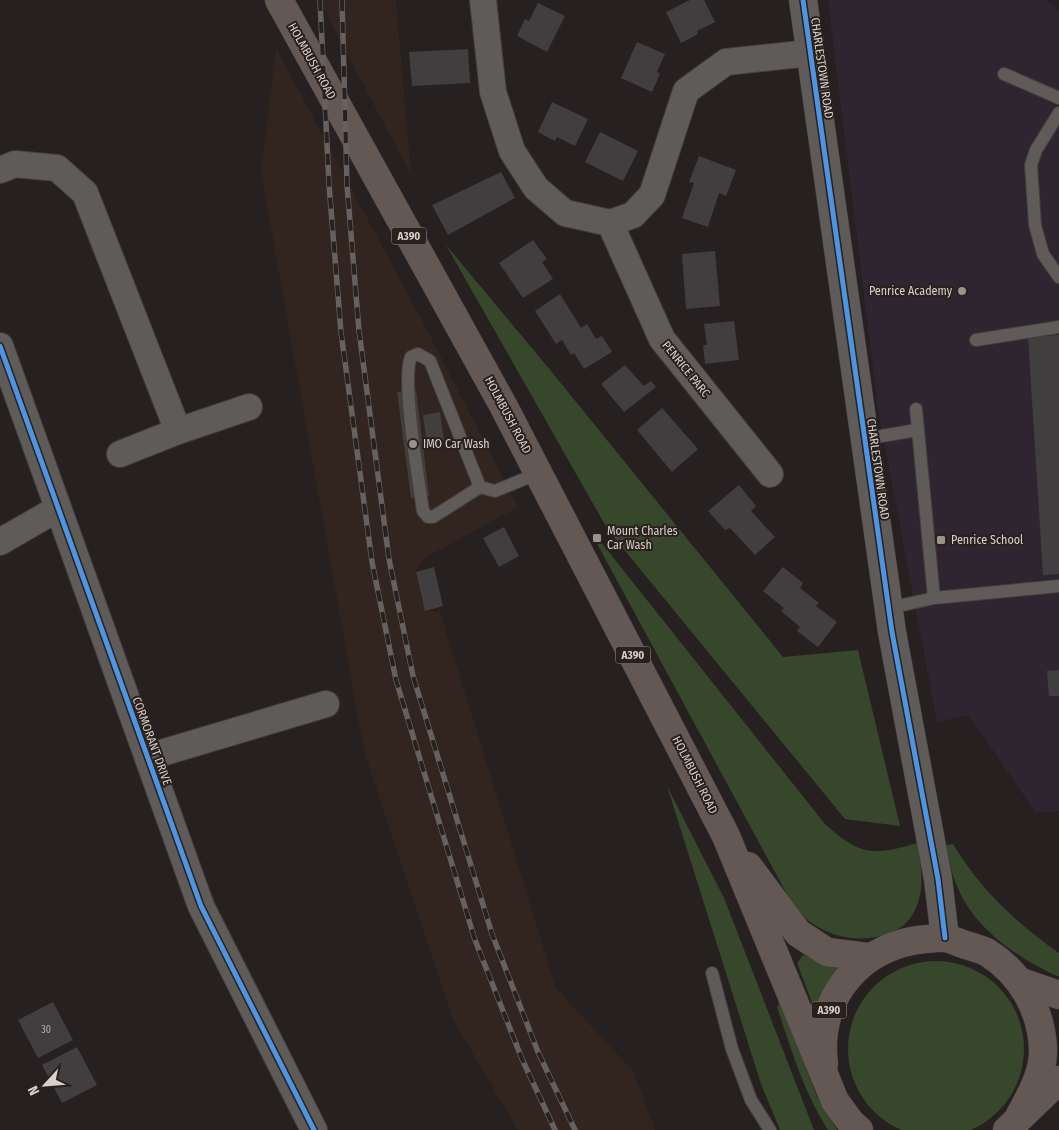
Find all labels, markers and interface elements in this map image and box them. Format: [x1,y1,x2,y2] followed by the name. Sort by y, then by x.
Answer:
[808,17,836,119] street label: CHARLESTOWN ROAD
[285,20,339,102] street label: HOLMBUSH ROAD
[392,228,426,245] road number: A390
[869,284,953,298] place label: Penrice Academy
[956,285,968,297] marker: Penrice Academy
[659,338,713,400] street label: PENRICE PARC
[482,374,534,456] street label: HOLMBUSH ROAD
[864,418,892,520] street label: CHARLESTOWN ROAD
[423,437,490,451] place label: IMO Car Wash
[407,438,419,450] marker: IMO Car Wash
[607,524,678,552] place label: Mount Charles Car Wash
[591,532,603,544] marker: Mount Charles Car Wash
[951,533,1023,547] place label: Penrice School
[935,534,947,546] marker: Penrice School
[616,646,650,664] road number: A390
[130,695,175,787] street label: CORMORANT DRIVE
[669,734,721,816] street label: HOLMBUSH ROAD
[812,1002,846,1018] road number: A390
[41,1024,51,1036] house number: 30
[20,1060,70,1110] north arrow
[24,1083,43,1098] text: N

